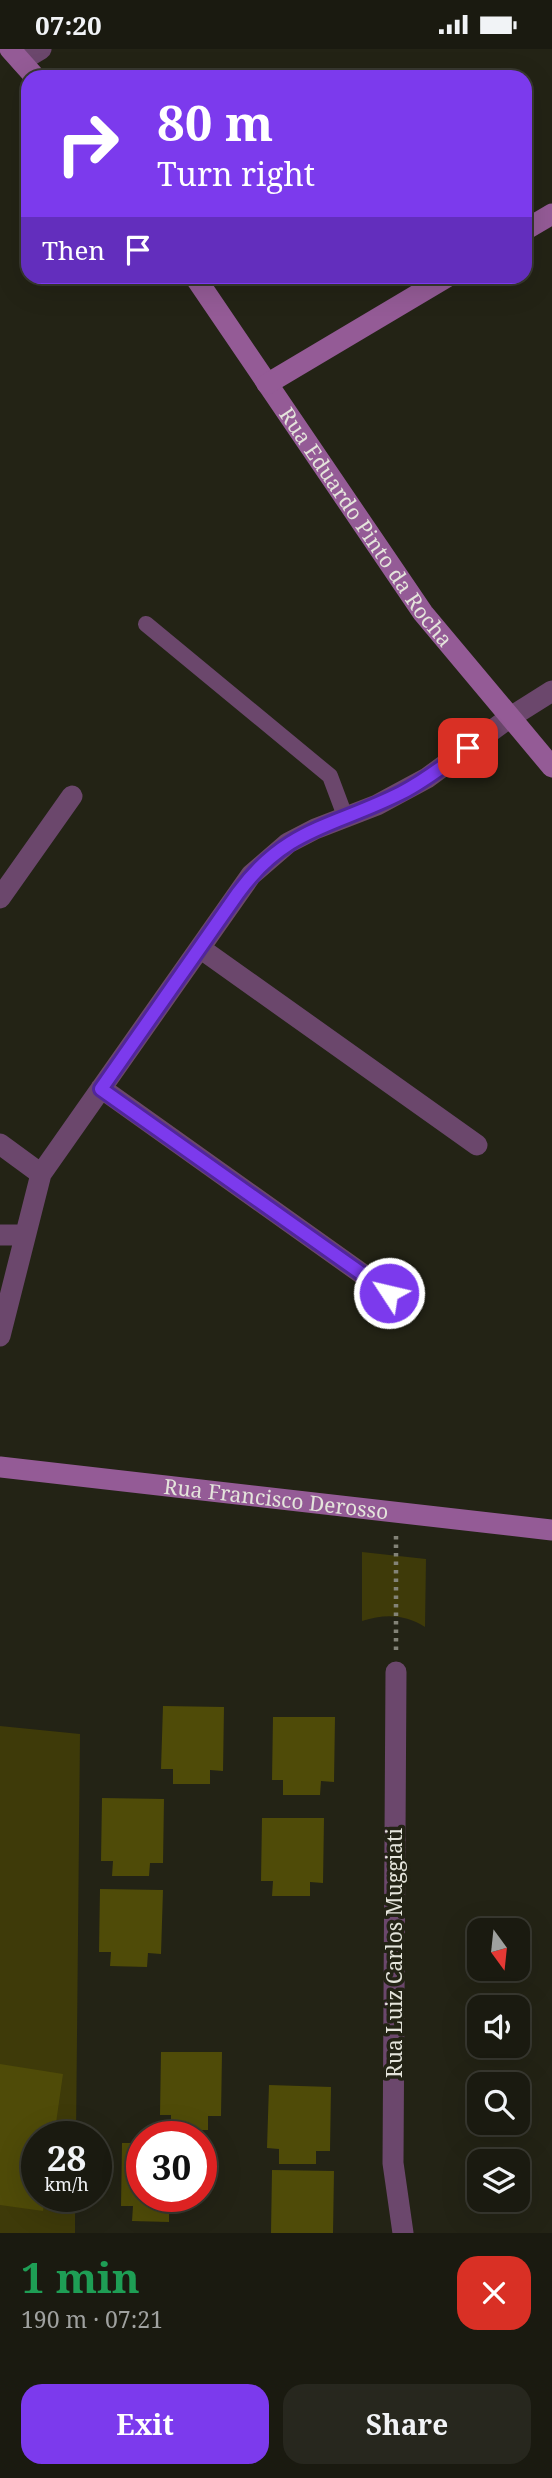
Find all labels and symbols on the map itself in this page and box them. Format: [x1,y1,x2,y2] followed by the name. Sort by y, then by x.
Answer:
[273,402,459,652] street label: Rua Eduardo Pinto da Rocha
[438,718,498,778] pin
[352,1256,426,1330] position arrow
[162,1472,390,1525] street label: Rua Francisco Derosso
[380,1828,408,2078] street label: Rua Luiz Carlos Muggiati
[467,1918,530,1981] north arrow
[126,2121,217,2212] speed limit sign: 30

